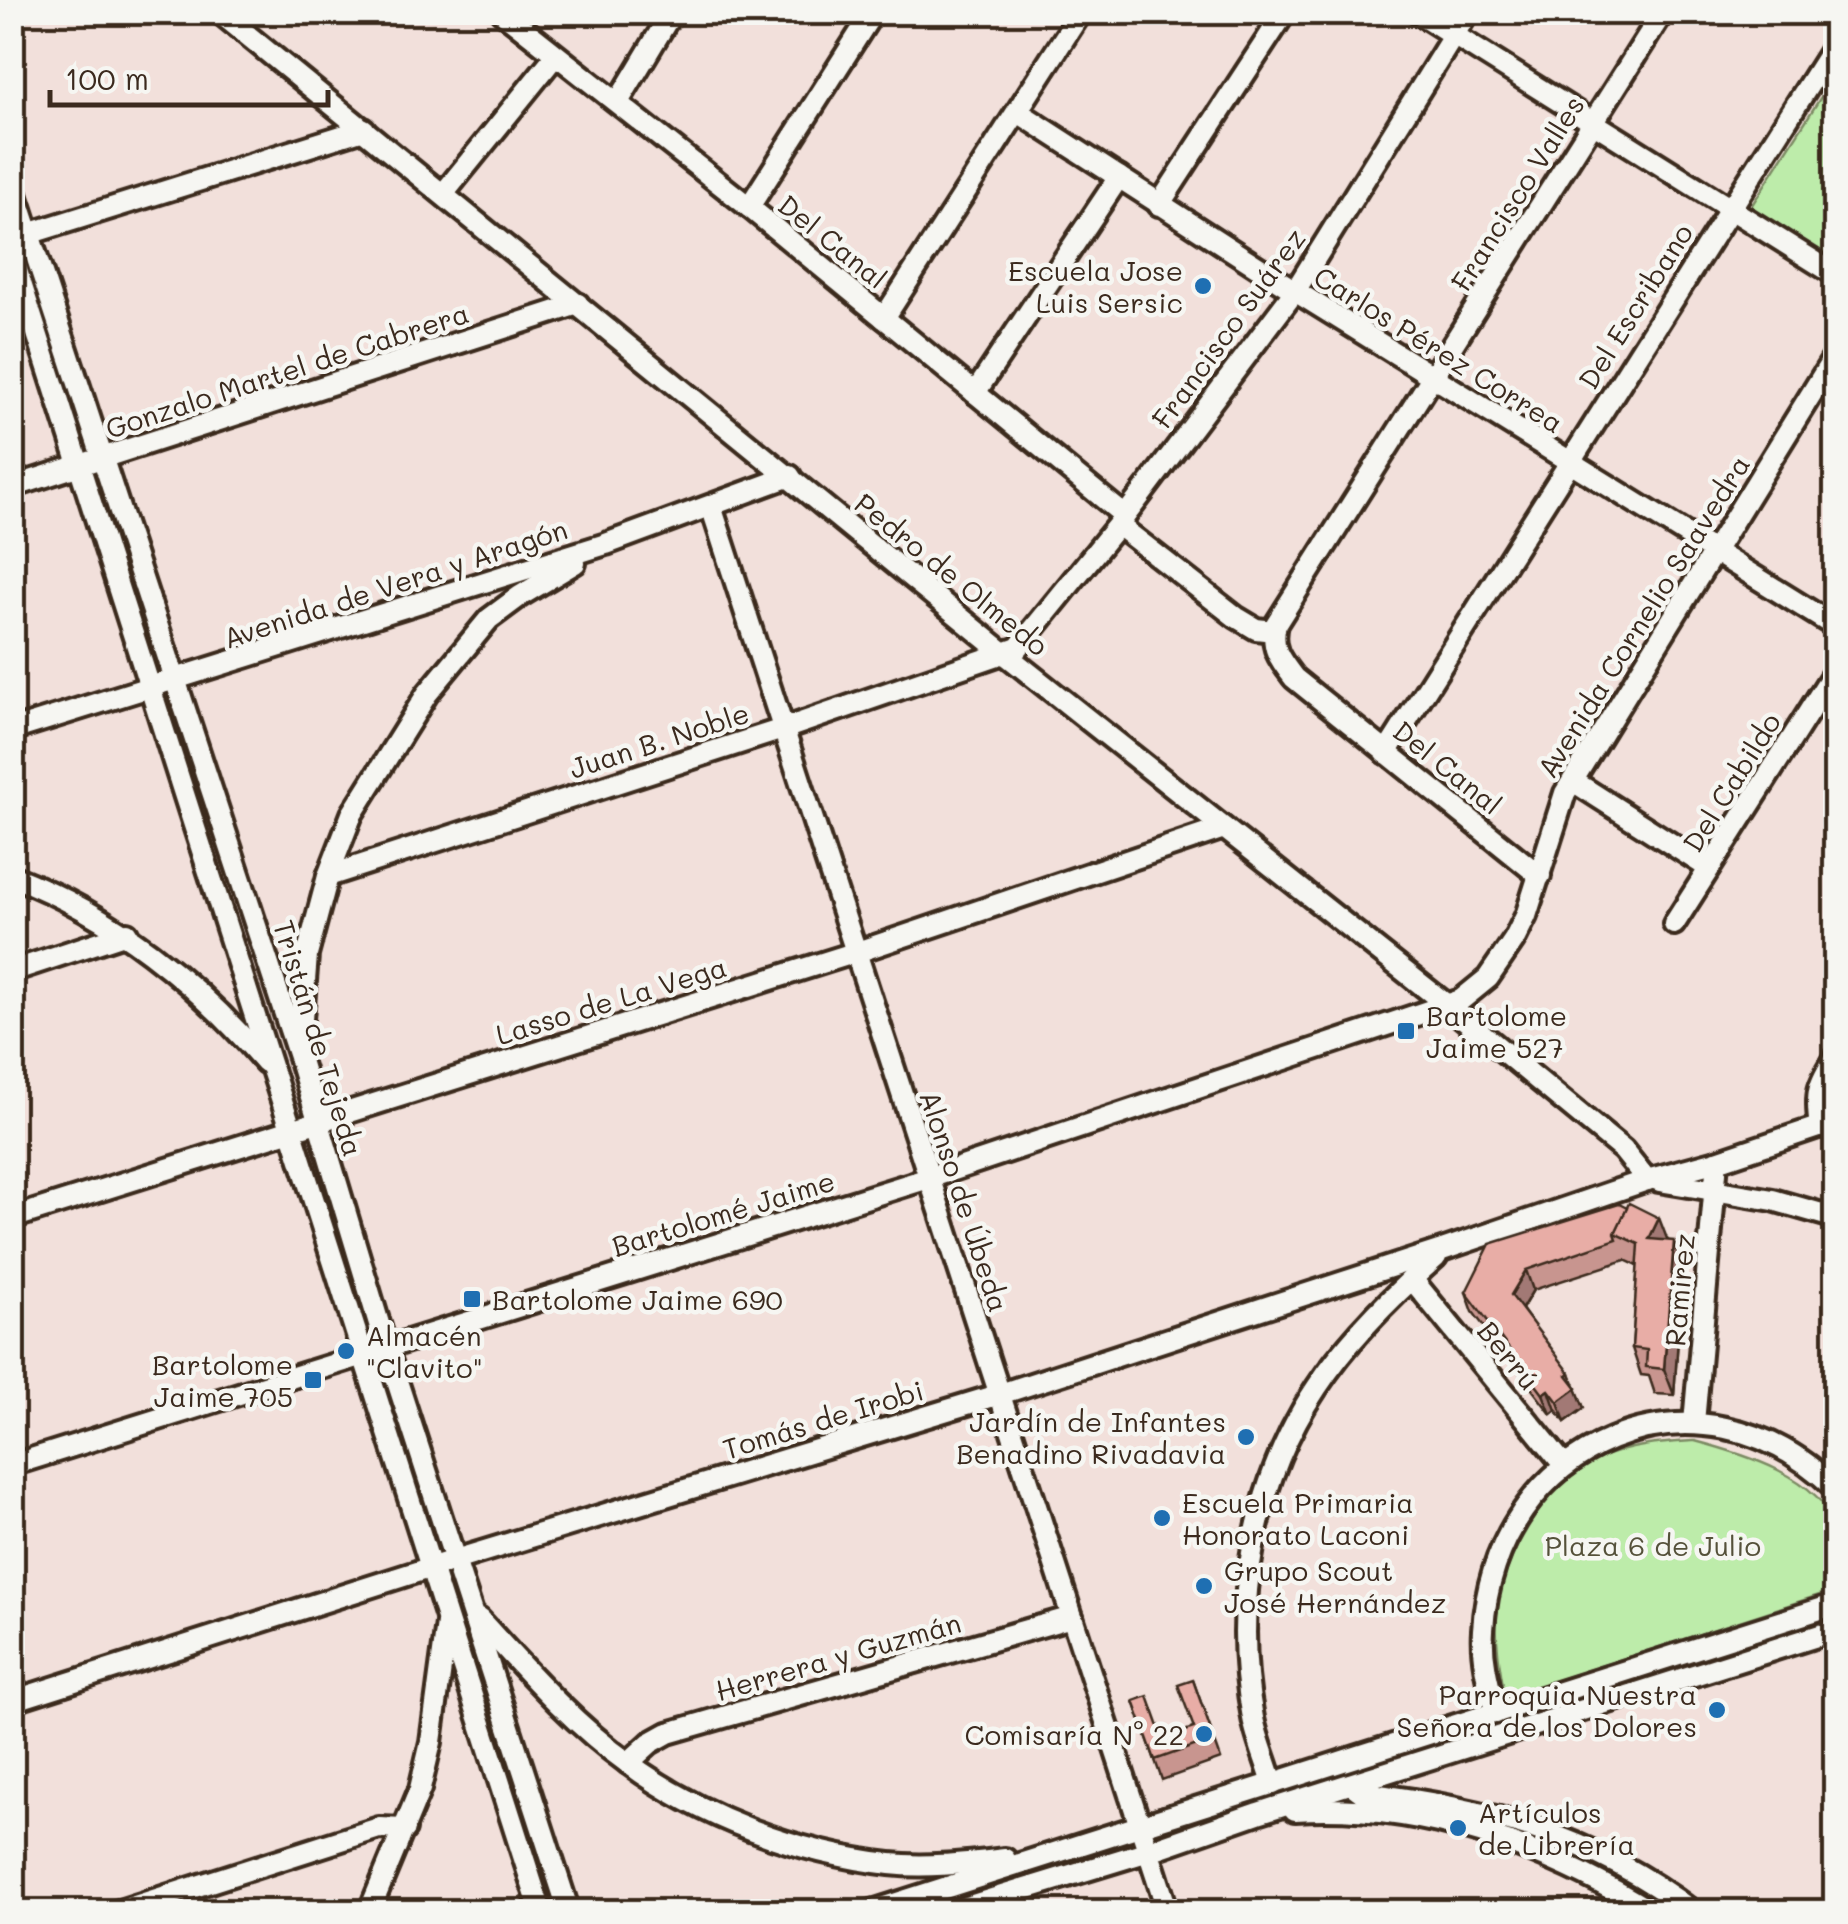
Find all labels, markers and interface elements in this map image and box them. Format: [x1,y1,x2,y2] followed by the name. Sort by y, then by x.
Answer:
[50,45,328,107] scale bar
[65,58,149,98] text: 100 m
[1442,89,1592,297] street label: Francisco Valles
[771,186,895,296] street label: Del Canal
[1570,216,1700,396] street label: Del Escribano
[1143,221,1313,435] street label: Francisco Suárez
[1008,252,1183,320] place label: Escuela Jose Luis Sersic
[1308,258,1570,440] street label: Carlos Pérez Correa
[1192,275,1214,297] marker: Escuela Jose Luis Sersic
[101,294,473,446] street label: Gonzalo Martel de Cabrera
[1529,448,1757,784] street label: Avenida Cornelio Saavedra
[848,485,1056,663] street label: Pedro de Olmedo
[218,510,572,656] street label: Avenida de Vera y Aragón
[565,694,753,786] street label: Juan B. Noble
[1674,706,1788,858] street label: Del Cabildo
[1386,712,1510,822] street label: Del Canal
[266,916,372,1160] street label: Tristán de Tejeda
[491,948,731,1052] street label: Lasso de La Vega
[1426,997,1567,1065] place label: Bartolome Jaime 527
[1395,1020,1417,1042] marker: Bartolome Jaime 527
[912,1086,1018,1316] street label: Alonso de Úbeda
[607,1162,839,1264] street label: Bartolomé Jaime
[1656,1232,1702,1348] street label: Ramirez
[492,1281,783,1317] place label: Bartolome Jaime 690
[461,1288,483,1310] marker: Bartolome Jaime 690
[1470,1313,1548,1397] street label: Berrú
[366,1317,483,1385] place label: Almacén "Clavito"
[335,1340,357,1362] marker: Almacén "Clavito"
[152,1346,293,1414] place label: Bartolome Jaime 705
[302,1369,324,1391] marker: Bartolome Jaime 705
[718,1371,928,1467] street label: Tomás de Irobi
[956,1403,1226,1471] place label: Jardín de Infantes Benadino Rivadavia
[1235,1426,1257,1448] marker: Jardín de Infantes Benadino Rivadavia
[1182,1484,1414,1552] place label: Escuela Primaria Honorato Laconi
[1151,1507,1173,1529] marker: Escuela Primaria Honorato Laconi
[1545,1527,1761,1563] park label: Plaza 6 de Julio
[1224,1552,1446,1620] place label: Grupo Scout José Hernández
[1193,1575,1215,1597] marker: Grupo Scout José Hernández
[711,1604,965,1708] street label: Herrera y Guzmán
[1397,1676,1697,1744] place label: Parroquia Nuestra Señora de los Dolores
[1706,1699,1728,1721] marker: Parroquia Nuestra Señora de los Dolores
[965,1716,1184,1752] place label: Comisaría N° 22
[1193,1723,1215,1745] marker: Comisaría N° 22
[1478,1794,1635,1862] place label: Artículos de Librería
[1447,1817,1469,1839] marker: Artículos de Librería

